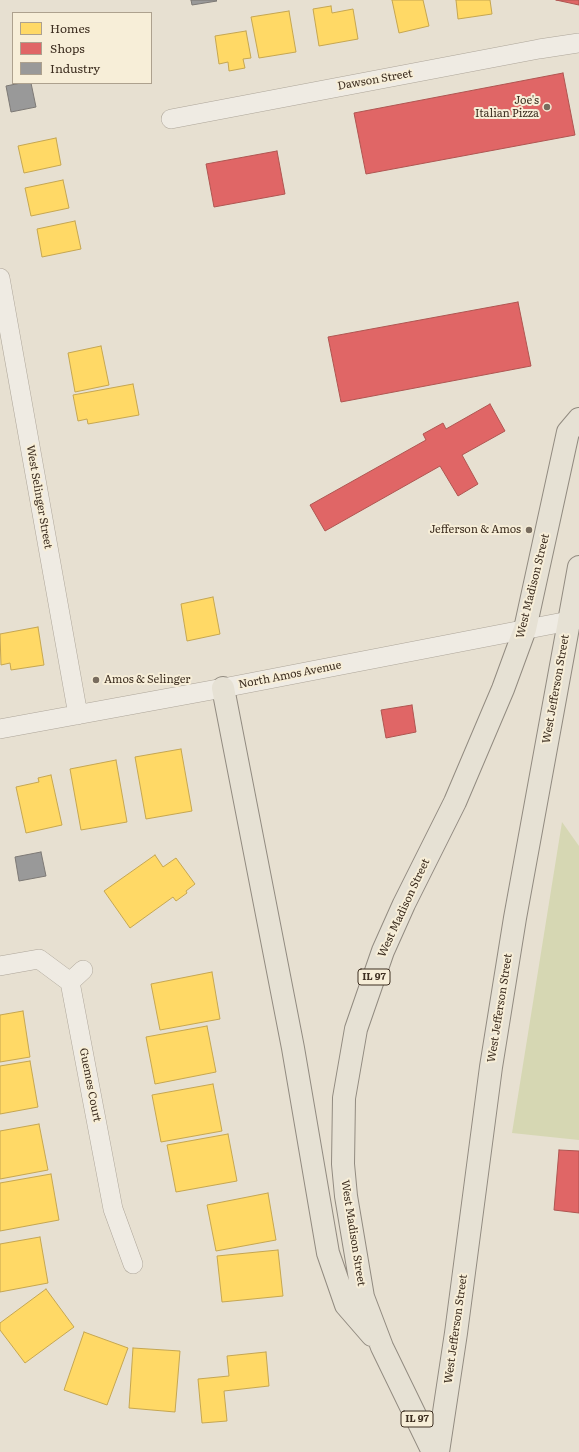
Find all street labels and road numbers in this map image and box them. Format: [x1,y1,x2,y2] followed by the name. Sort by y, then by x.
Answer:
[337,67,413,93] street label: Dawson Street
[23,444,55,550] street label: West Selinger Street
[514,532,552,640] street label: West Madison Street
[540,634,572,744] street label: West Jefferson Street
[237,659,343,691] street label: North Amos Avenue
[375,857,433,959] street label: West Madison Street
[485,952,515,1064] street label: West Jefferson Street
[358,969,390,985] road number: IL 97
[76,1047,104,1123] street label: Guemes Court
[338,1179,368,1287] street label: West Madison Street
[442,1273,470,1385] street label: West Jefferson Street
[401,1411,433,1427] road number: IL 97

